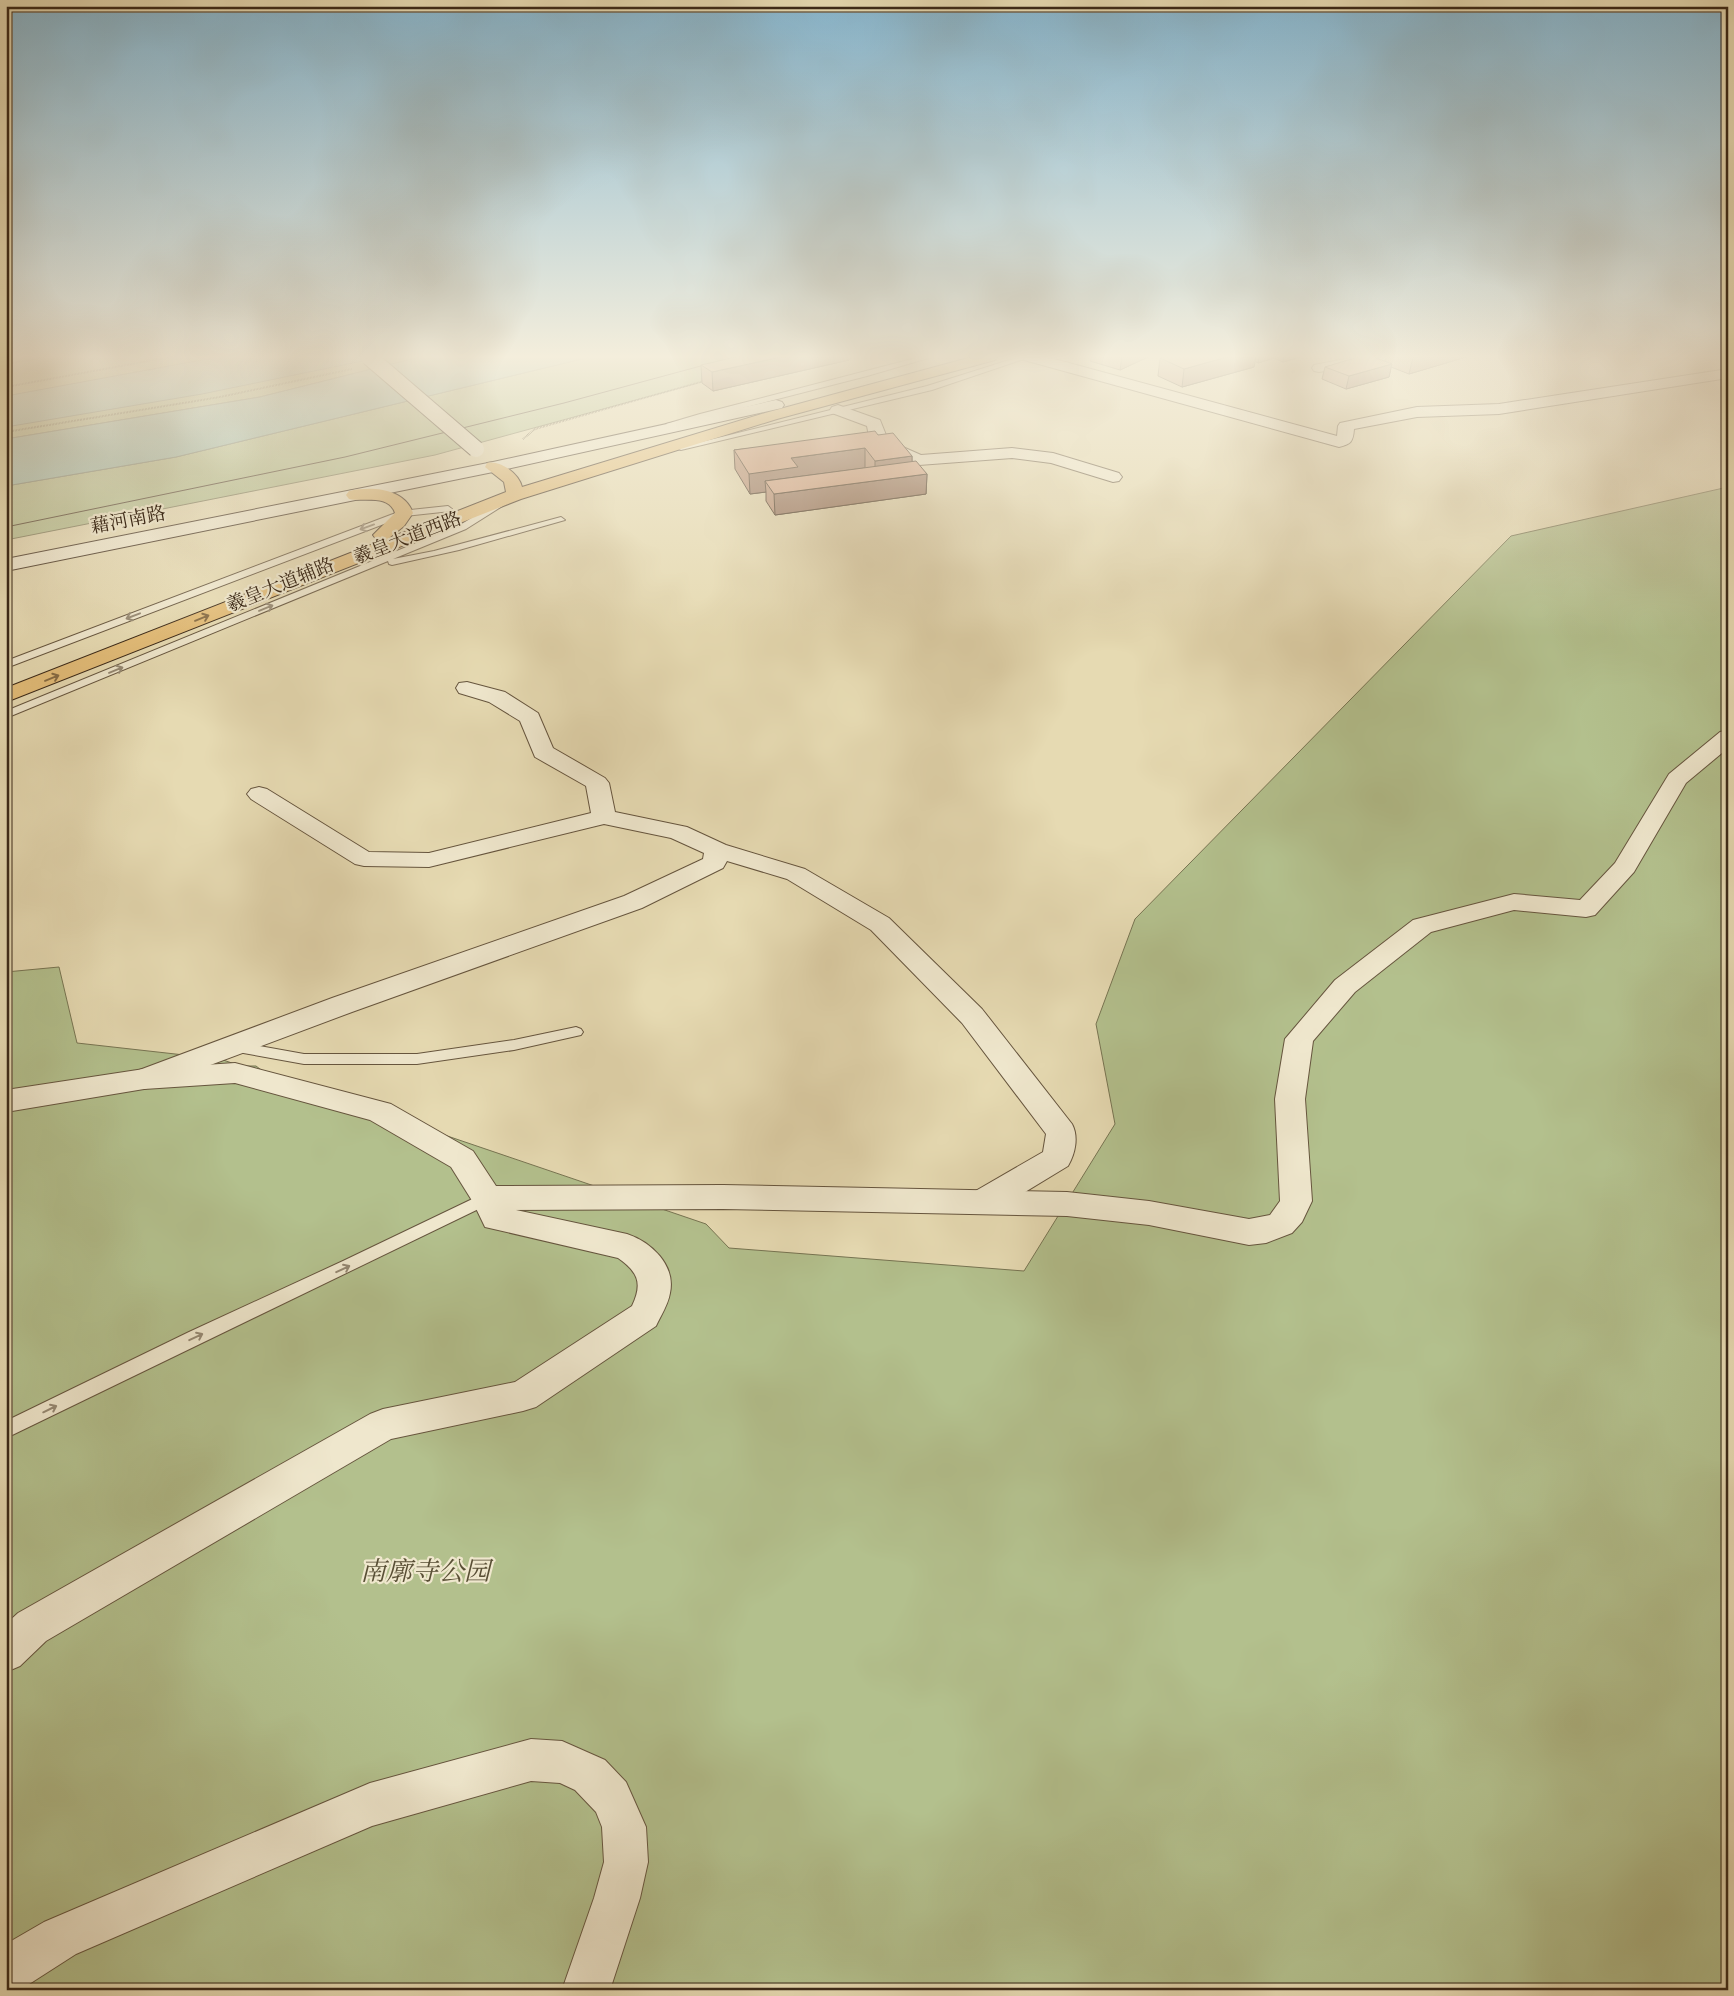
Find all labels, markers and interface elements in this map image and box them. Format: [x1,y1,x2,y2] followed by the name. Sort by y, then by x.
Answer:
[88,500,168,539] street label: 藉河南路
[349,505,465,570] street label: 羲皇大道西路
[359,523,375,532] one-way arrow
[223,552,338,617] street label: 羲皇大道辅路
[258,603,273,612] one-way arrow
[126,612,141,621] one-way arrow
[194,613,210,622] one-way arrow
[108,665,123,674] one-way arrow
[44,673,59,682] one-way arrow
[335,1264,350,1273] one-way arrow
[188,1332,203,1341] one-way arrow
[42,1404,57,1413] one-way arrow
[360,1554,494,1588] park label: 南廓寺公园

